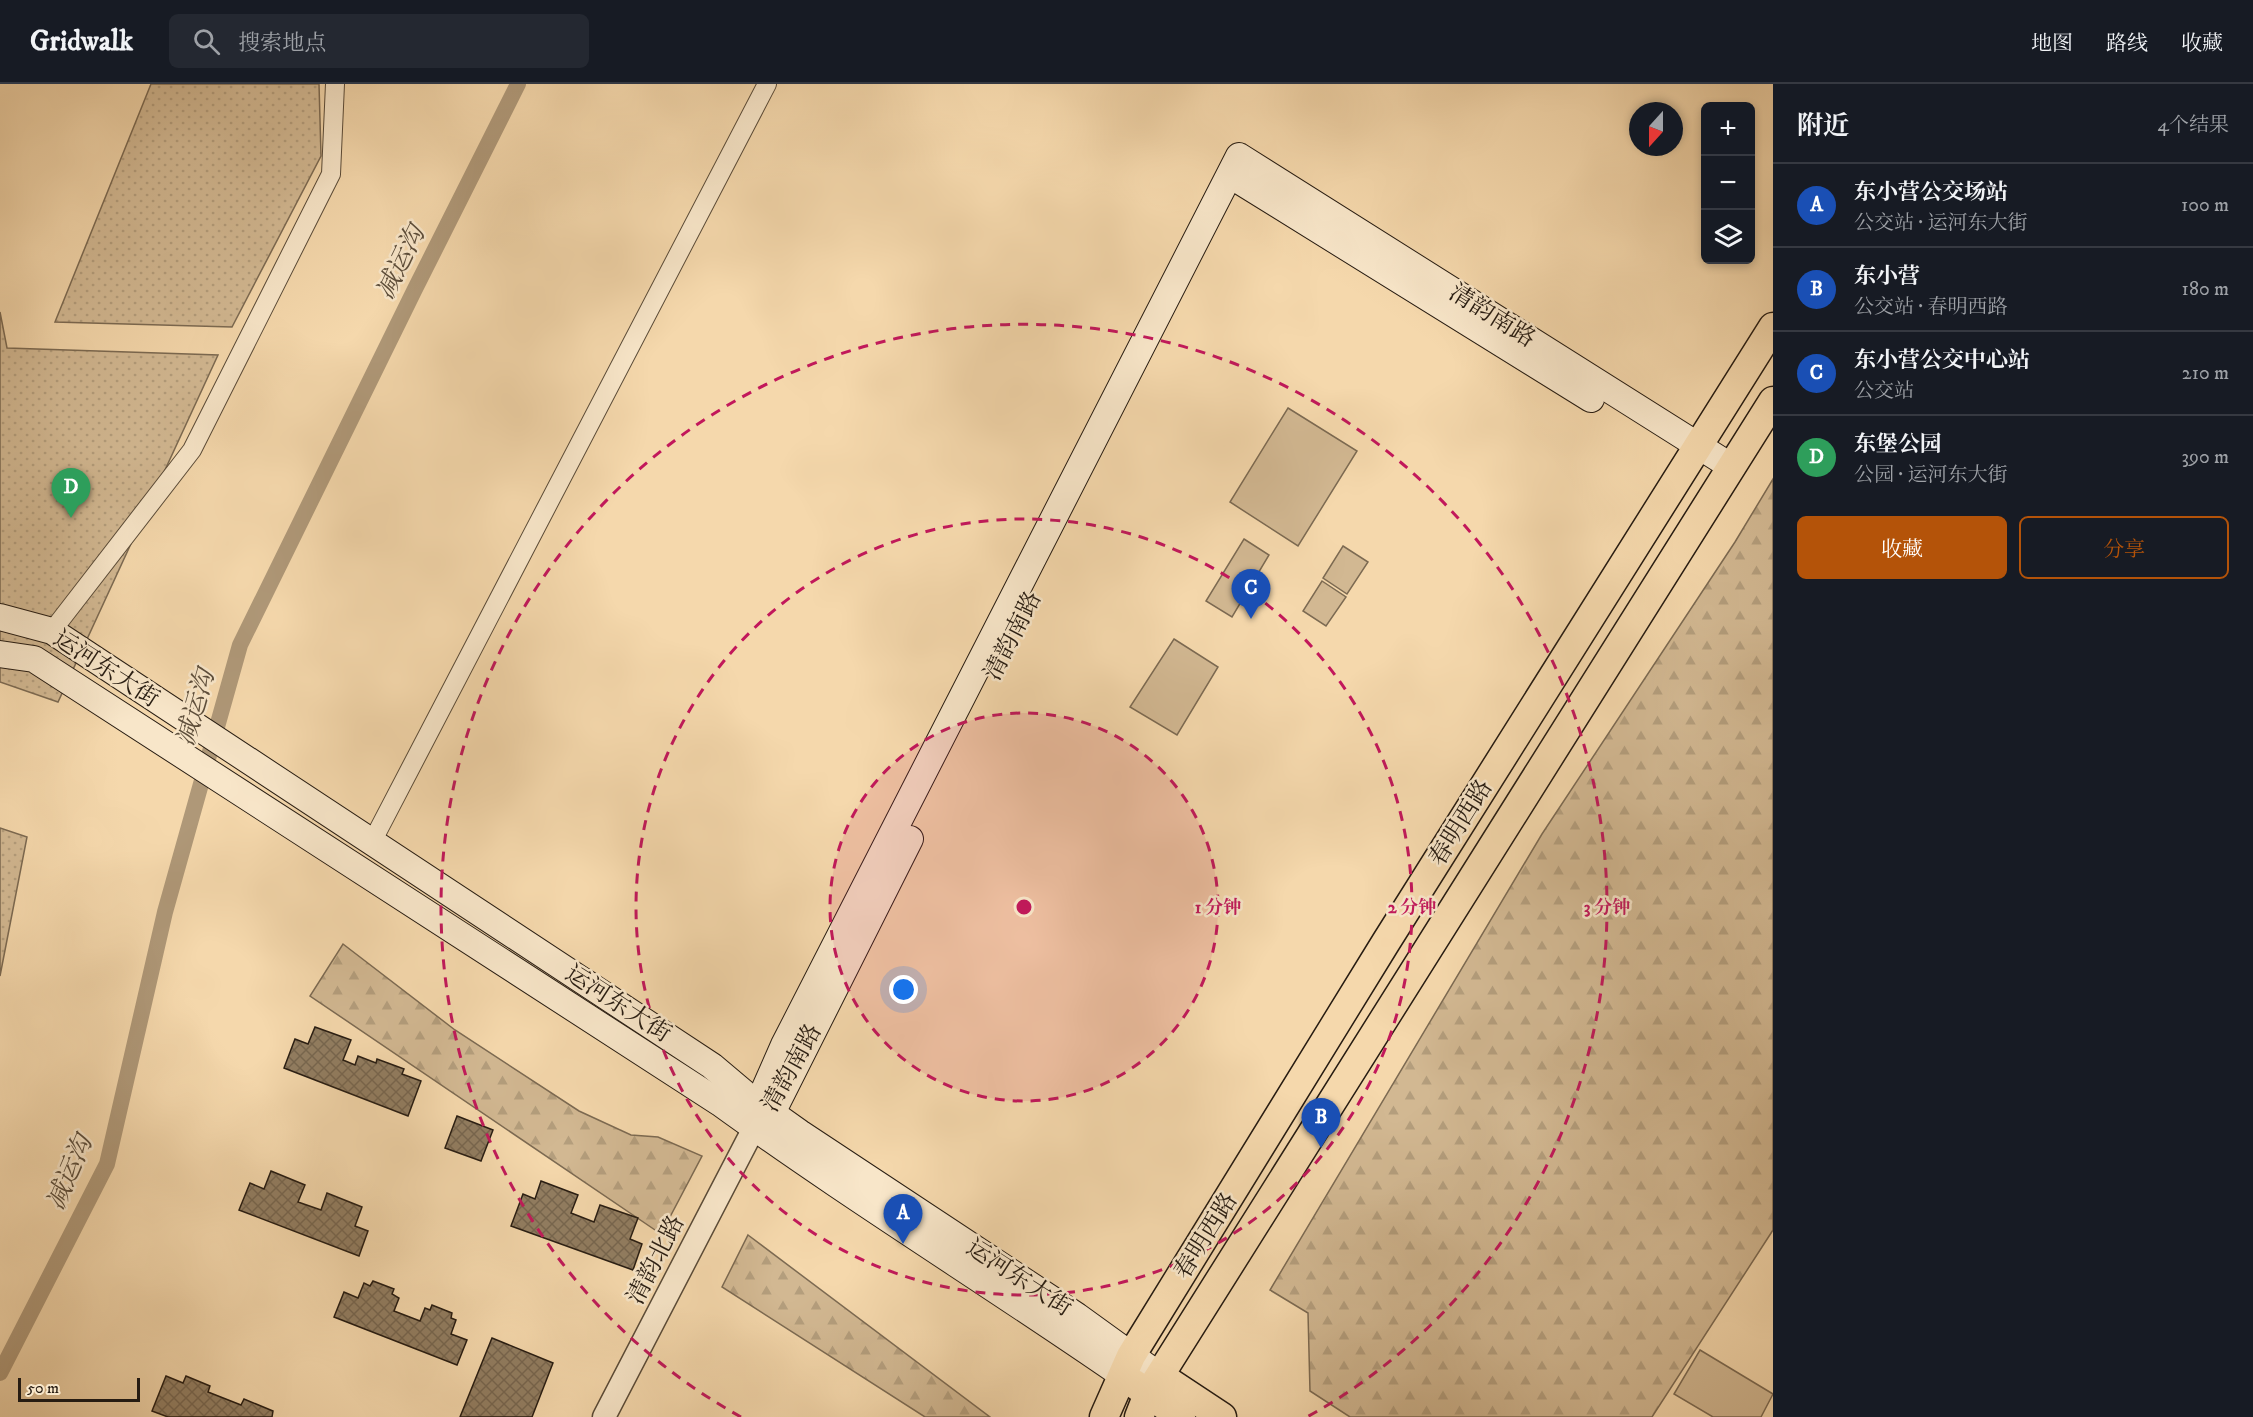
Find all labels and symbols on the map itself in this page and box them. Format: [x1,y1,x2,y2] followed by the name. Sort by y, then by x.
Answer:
[1629,102,1683,156] north arrow
[369,217,435,305] water label: 减运沟
[1443,278,1541,354] street label: 清韵南路
[52,468,90,518] pin: D
[1232,570,1270,619] pin: C
[978,586,1048,686] street label: 清韵南路
[48,624,164,714] street label: 运河东大街
[169,662,224,750] water label: 减运沟
[1423,774,1499,872] street label: 春明西路
[1014,897,1034,917] centre of rings
[1195,897,1241,919] text: 1 分钟
[1388,897,1436,919] text: 2 分钟
[1584,897,1630,919] text: 3 分钟
[560,959,676,1049] street label: 运河东大街
[889,975,918,1004] your location
[756,1019,828,1117] street label: 清韵南路
[1302,1098,1340,1148] pin: B
[40,1127,102,1215] water label: 减运沟
[1168,1187,1244,1285] street label: 春明西路
[884,1194,922,1244] pin: A
[621,1210,691,1310] street label: 清韵北路
[961,1233,1077,1323] street label: 运河东大街
[18,1375,140,1402] scale bar

